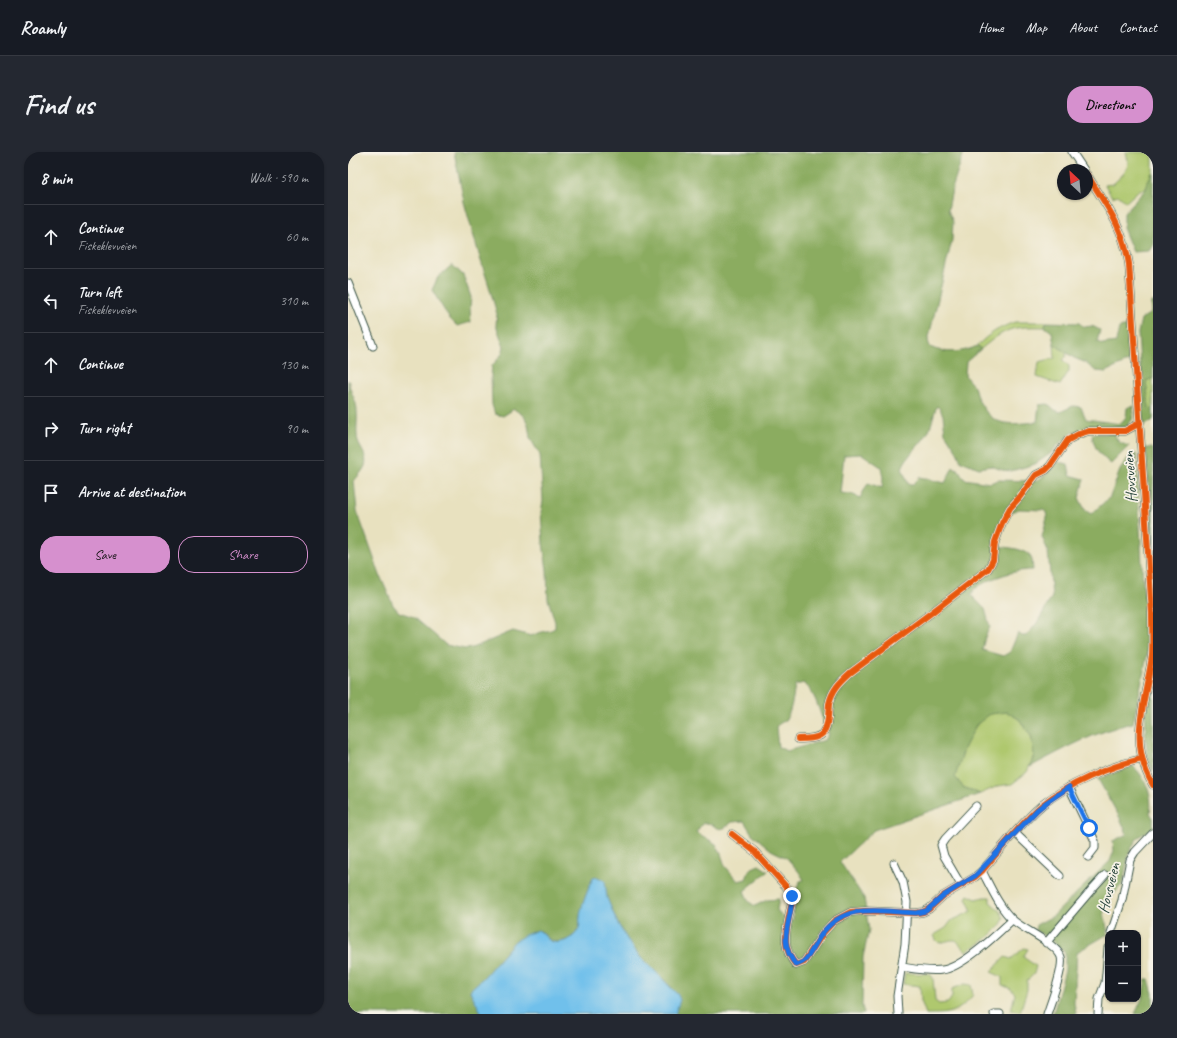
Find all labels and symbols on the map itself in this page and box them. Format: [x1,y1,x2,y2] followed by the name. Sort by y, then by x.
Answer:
[1057,164,1093,200] north arrow
[1118,450,1142,503] street label: Hovsveien
[1080,819,1098,837] route start
[1093,860,1125,915] street label: Hovsveien
[783,887,801,905] route end

